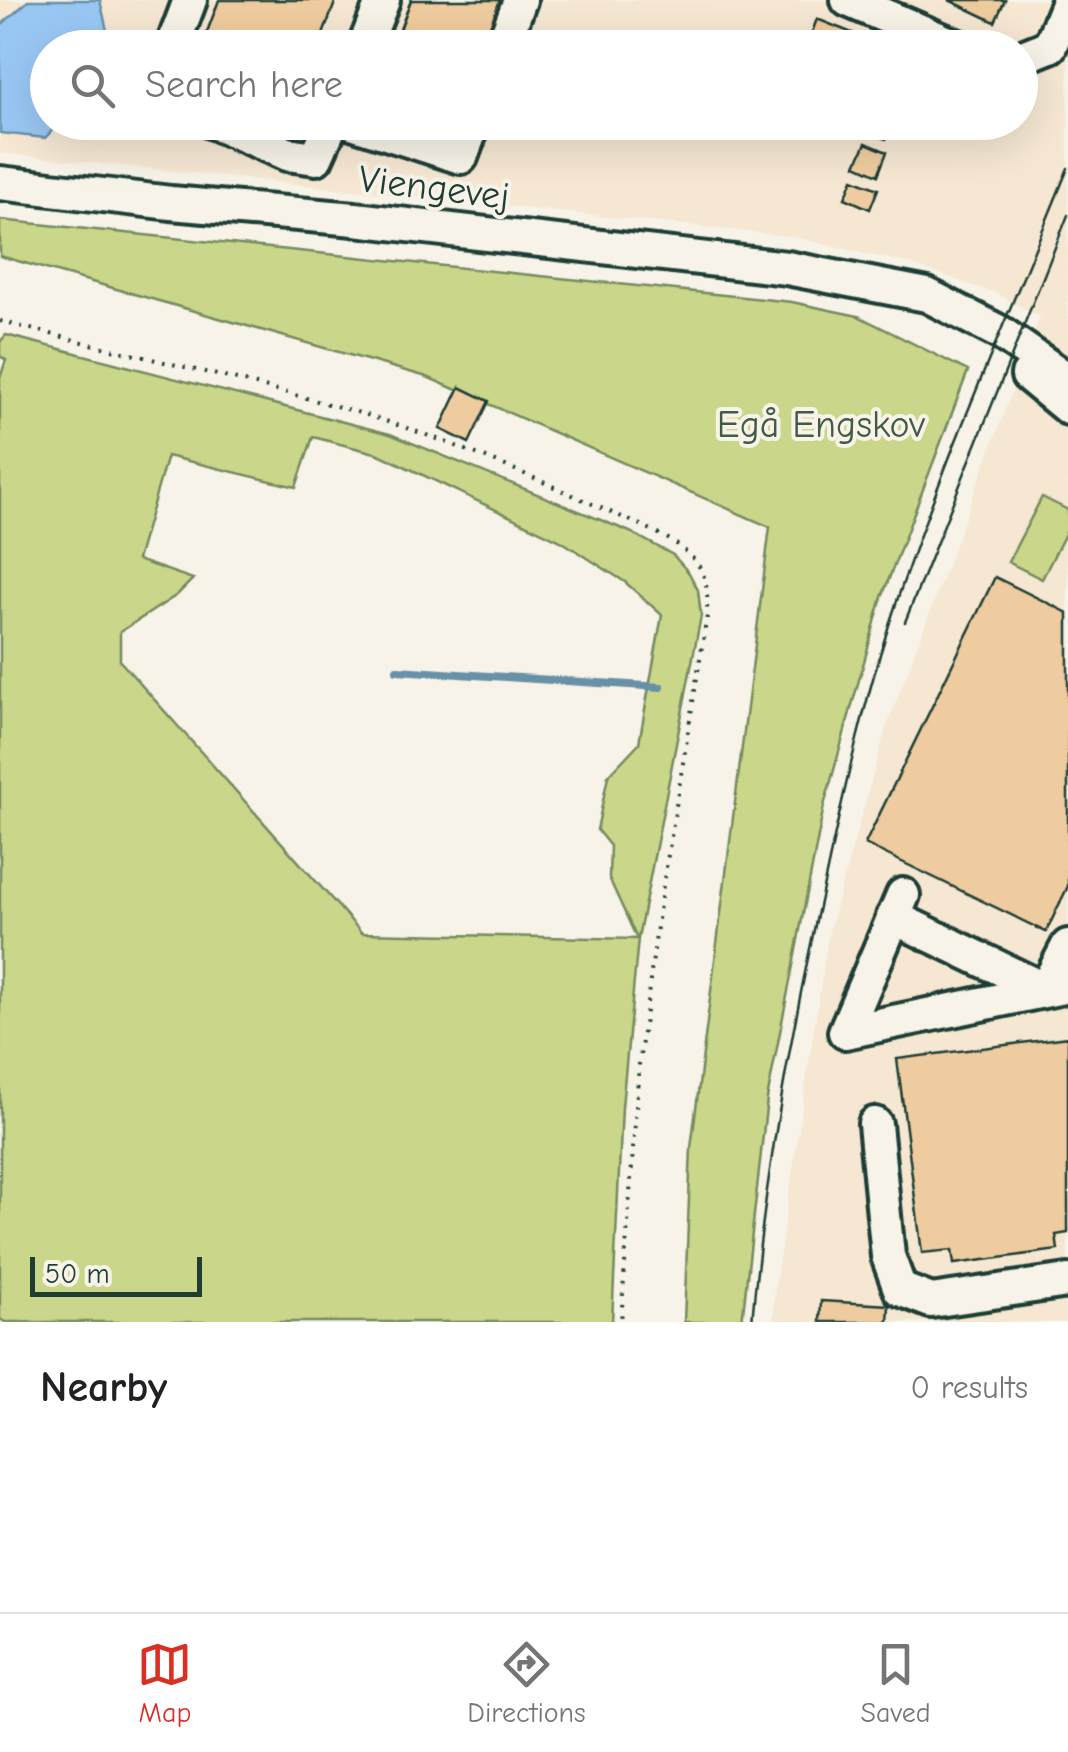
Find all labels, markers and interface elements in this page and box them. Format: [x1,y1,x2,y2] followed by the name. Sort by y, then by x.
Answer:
[30,30,1038,140] search box
[65,58,120,113] icon: search
[145,63,343,107] text: Search here
[356,157,512,219] street label: Viengevej
[717,403,925,447] park label: Egå Engskov
[30,1252,202,1296] scale bar
[45,1258,110,1290] text: 50 m
[40,1363,167,1412] text: Nearby
[911,1369,1028,1406] text: 0 results
[137,1637,192,1729] tab: Map
[467,1637,586,1729] tab: Directions
[861,1637,931,1729] tab: Saved

